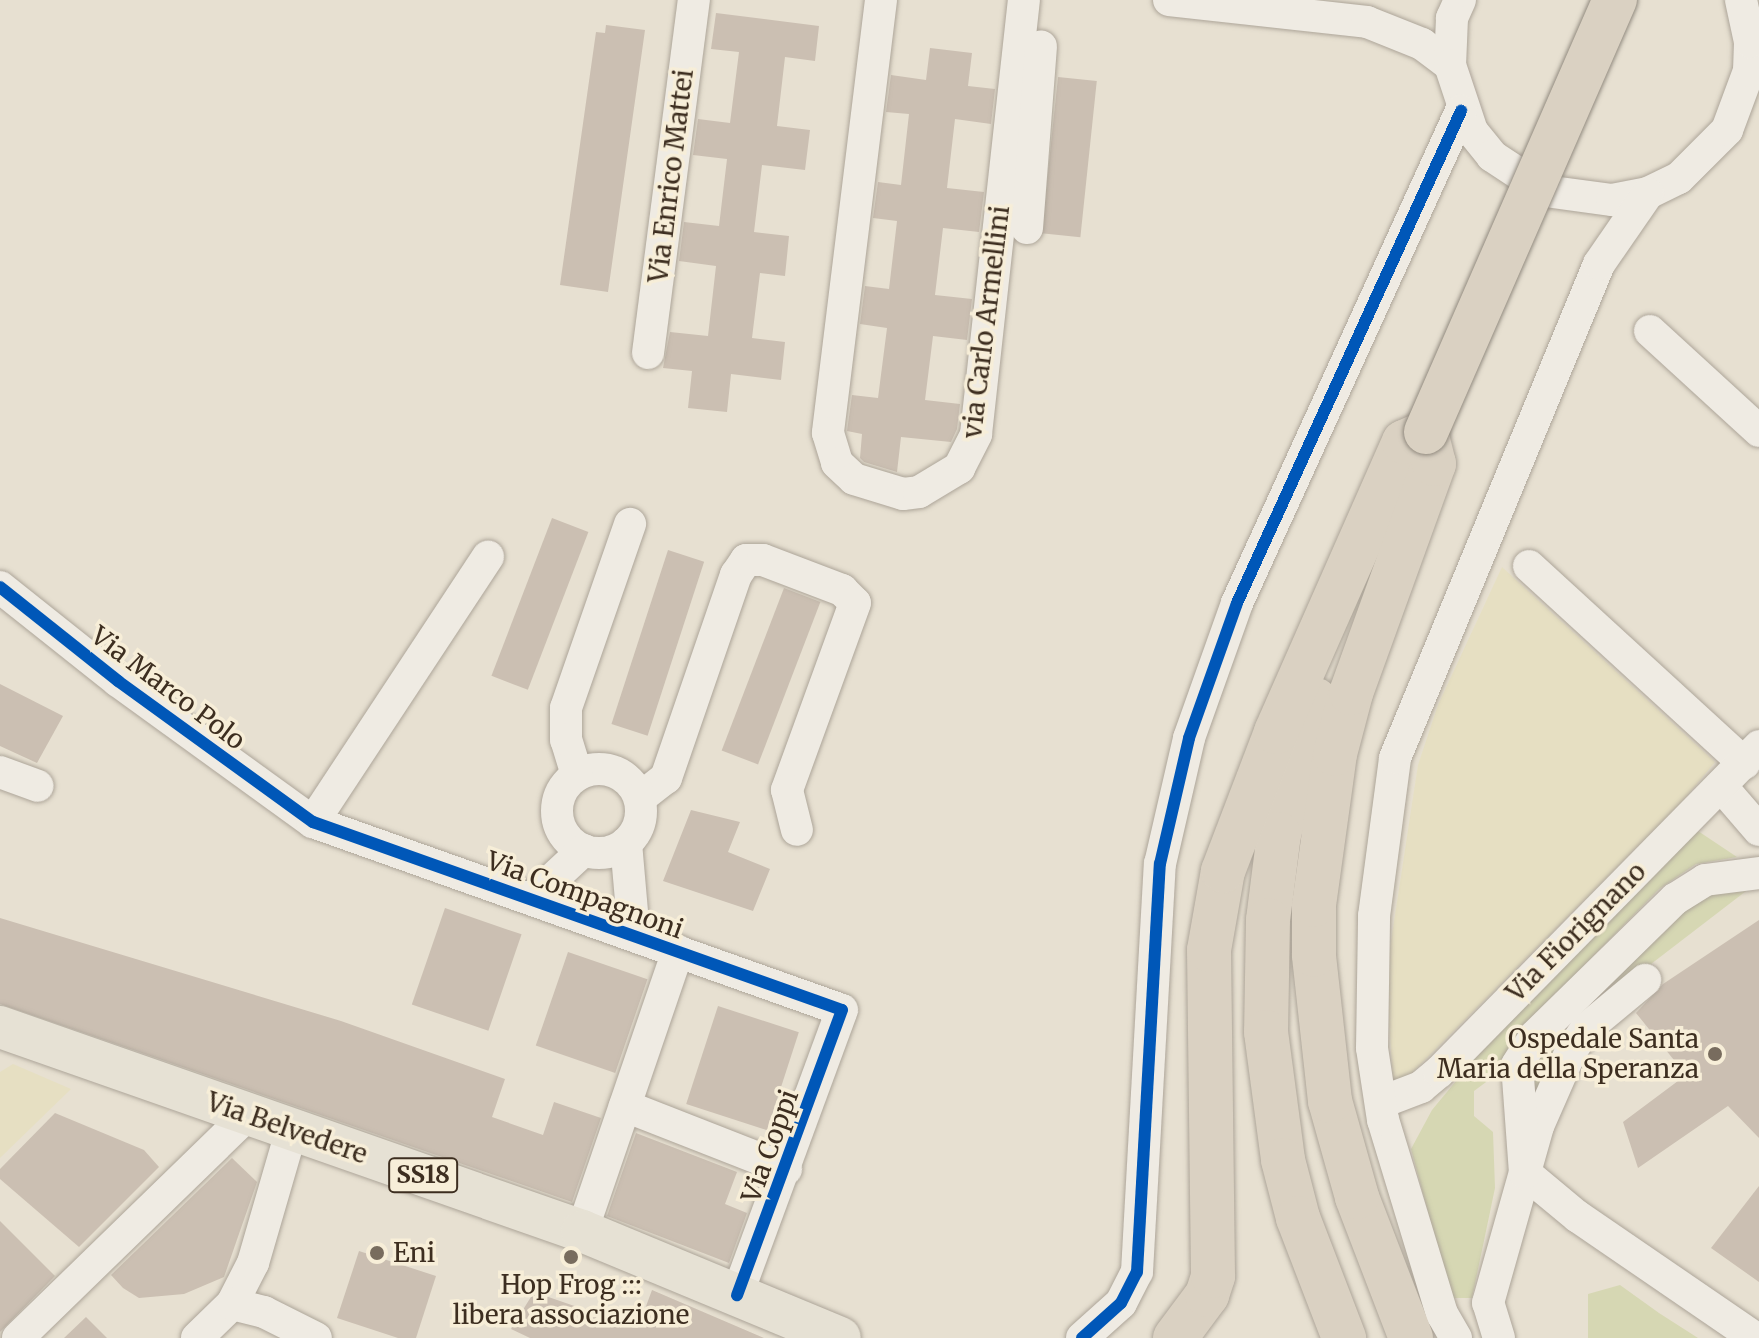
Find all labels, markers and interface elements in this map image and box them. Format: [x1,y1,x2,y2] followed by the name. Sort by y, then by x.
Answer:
[642,67,700,285] street label: Via Enrico Mattei
[956,204,1016,440] street label: via Carlo Armellini
[85,620,251,756] street label: Via Marco Polo
[482,845,688,945] street label: Via Compagnoni
[1500,856,1652,1008] street label: Via Fiorignano
[1437,1023,1699,1084] place label: Ospedale Santa Maria della Speranza
[1706,1045,1724,1063] marker: Ospedale Santa Maria della Speranza
[735,1085,805,1207] street label: Via Coppi
[203,1086,371,1170] street label: Via Belvedere
[387,1155,459,1195] road number: SS18
[393,1237,435,1269] place label: Eni
[368,1244,386,1262] marker: Eni
[562,1248,580,1266] marker: Hop Frog ::: libera associazione
[453,1269,689,1330] place label: Hop Frog ::: libera associazione

